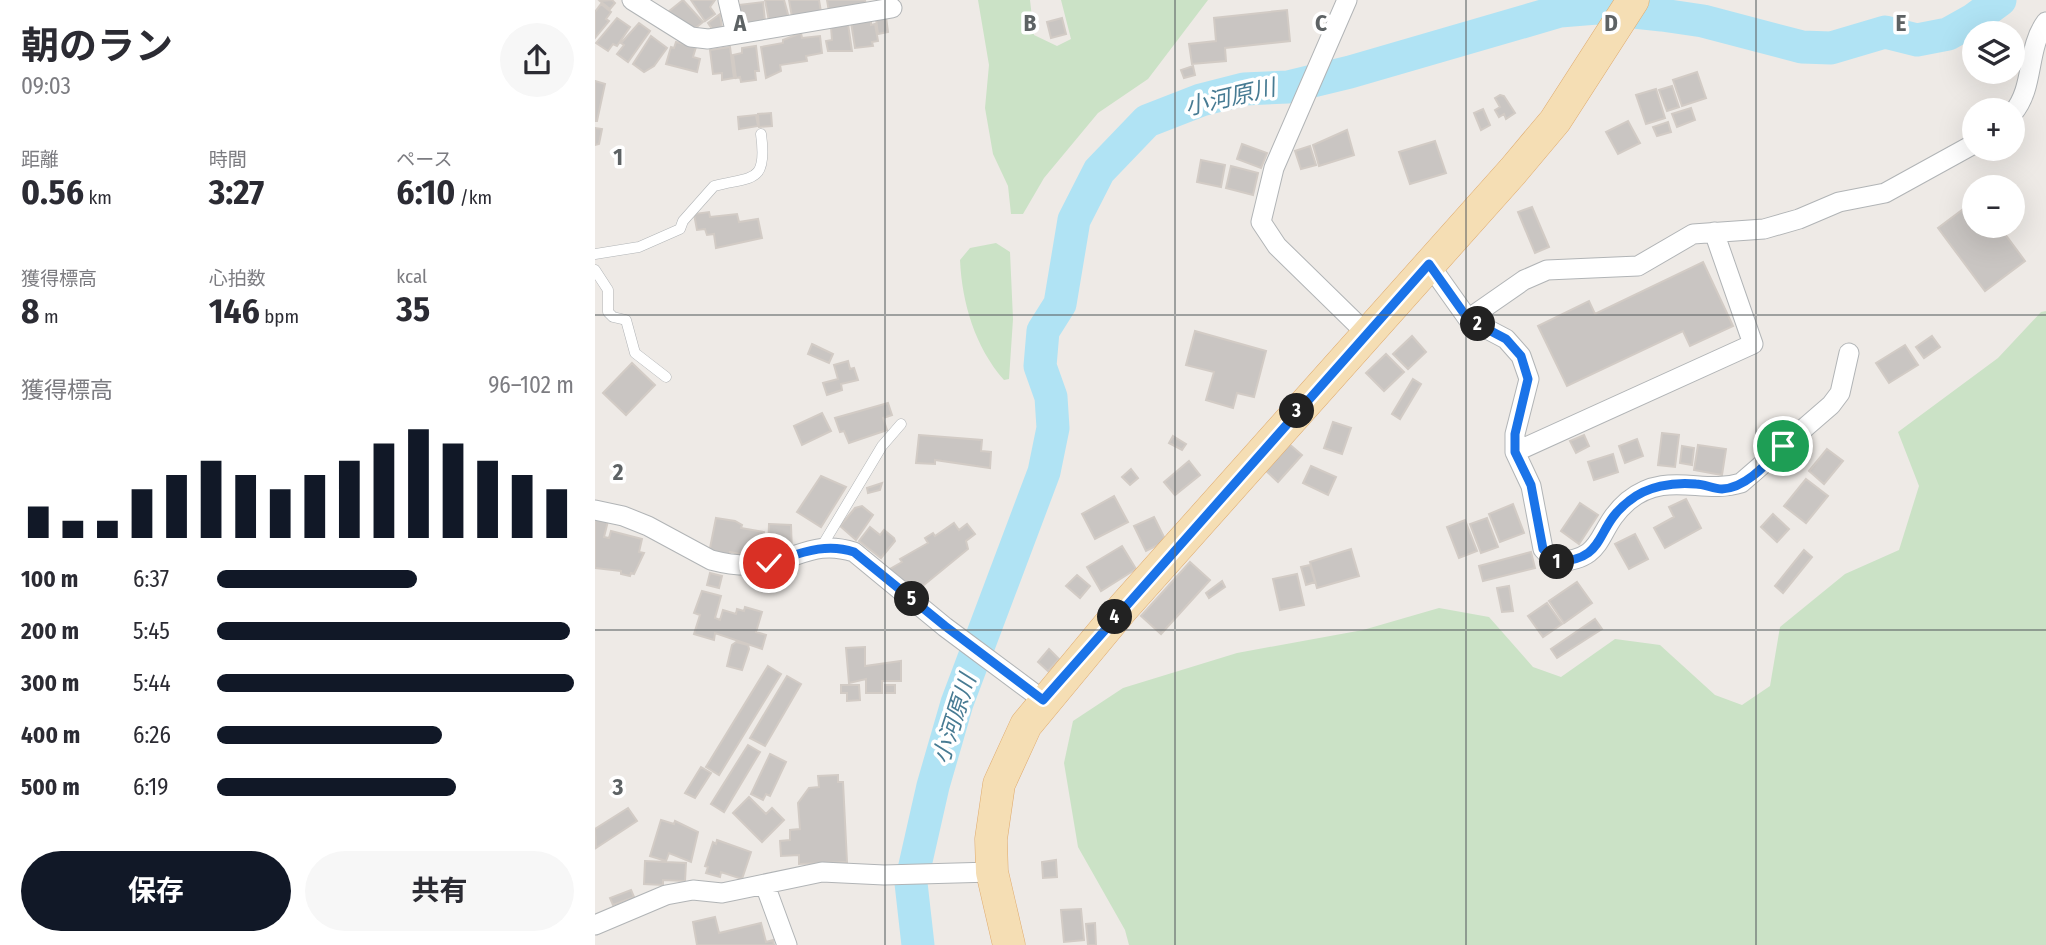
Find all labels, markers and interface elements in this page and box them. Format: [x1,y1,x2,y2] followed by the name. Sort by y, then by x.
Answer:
[733,9,747,37] text: A
[1024,9,1037,37] text: B
[1315,9,1327,37] text: C
[1604,9,1618,37] text: D
[1896,9,1907,37] text: E
[1962,21,2025,238] map controls
[1962,21,2025,84] button: layers
[21,23,173,69] text: 朝のラン
[500,23,574,97] button: share
[21,72,71,100] text: 09:03
[1182,72,1281,121] water label: 小河原川
[1962,98,2025,161] button: +
[613,143,623,171] text: 1
[21,148,59,171] text: 距離
[209,148,247,171] text: 時間
[396,148,452,171] text: ペース
[21,171,84,213] text: 0.56
[209,171,264,213] text: 3:27
[396,171,455,213] text: 6:10
[1962,175,2025,238] button: −
[84,186,112,209] text: km
[455,186,492,209] text: /km
[396,265,427,288] text: kcal
[21,267,97,290] text: 獲得標高
[209,267,266,290] text: 心拍数
[396,288,430,330] text: 35
[21,290,39,332] text: 8
[209,290,260,332] text: 146
[39,305,59,328] text: m
[260,305,299,328] text: bpm
[1461,306,1495,342] pin: 2
[1473,312,1482,335] text: 2
[488,371,574,399] text: 96–102 m
[21,376,113,404] text: 獲得標高
[1279,394,1315,428] pin: 3
[1292,399,1301,422] text: 3
[1753,416,1813,476] pin
[1764,427,1802,465] icon: arrive
[612,458,624,486] text: 2
[739,533,799,593] pin
[750,544,788,582] icon: check
[1539,544,1574,580] pin: 1
[1552,550,1561,573] text: 1
[21,565,78,593] text: 100 m
[133,565,169,593] text: 6:37
[895,582,929,616] pin: 5
[907,587,916,610] text: 5
[1098,600,1133,634] pin: 4
[1110,605,1119,628] text: 4
[21,617,79,645] text: 200 m
[133,617,170,645] text: 5:45
[926,668,982,767] water label: 小河原川
[21,669,79,697] text: 300 m
[133,669,171,697] text: 5:44
[21,721,80,749] text: 400 m
[133,721,171,749] text: 6:26
[21,773,80,801] text: 500 m
[133,773,169,801] text: 6:19
[612,773,624,801] text: 3
[21,851,291,931] button: 保存
[305,851,574,931] button: 共有

